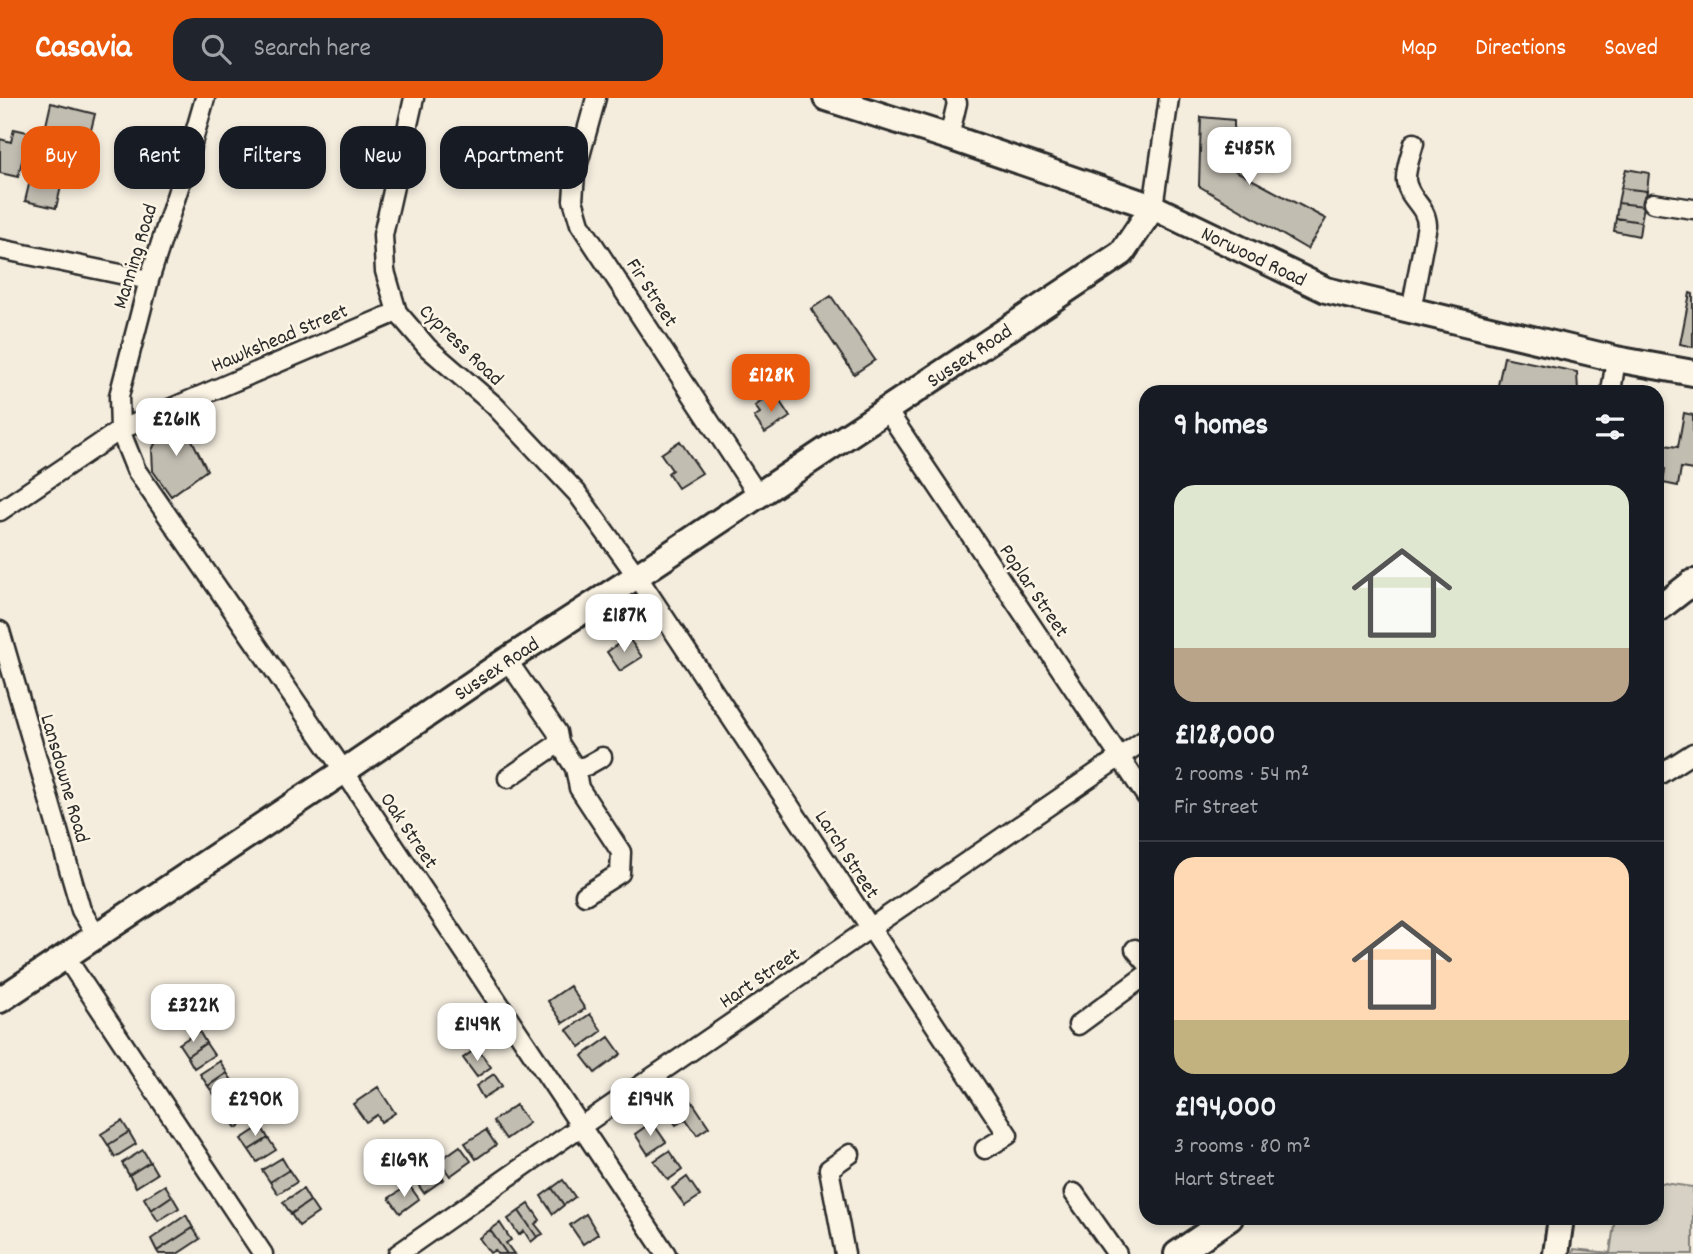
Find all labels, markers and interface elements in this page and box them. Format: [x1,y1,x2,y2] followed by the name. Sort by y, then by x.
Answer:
[173,18,663,81] search box
[35,26,131,73] text: Casavia
[197,30,235,68] icon: search
[253,31,371,68] text: Search here
[1401,32,1437,66] text: Map
[1475,32,1566,66] text: Directions
[1604,32,1658,66] text: Saved
[21,126,100,189] chip: Buy
[114,126,205,189] chip: Rent
[219,126,326,189] chip: Filters
[340,126,426,189] chip: New
[440,126,588,189] chip: Apartment
[1200,127,1298,187] pin: £485K
[1223,133,1275,166] text: £485K
[107,201,167,313] street label: Manning Road
[1195,220,1311,296] street label: Norwood Road
[617,253,684,334] street label: Fir Street
[207,297,353,382] street label: Hawkshead Street
[411,298,509,394] street label: Cypress Road
[922,318,1019,397] street label: Sussex Road
[722,354,820,414] pin: £128K
[748,360,794,393] text: £128K
[127,398,225,458] pin: £261K
[152,404,200,437] text: £261K
[1174,406,1268,449] text: 9 homes
[1591,408,1629,446] icon: filters
[1339,530,1465,656] icon: home
[990,539,1075,645] street label: Poplar Street
[575,594,673,654] pin: £187K
[601,600,647,633] text: £187K
[449,631,546,710] street label: Sussex Road
[30,711,96,847] street label: Lansdowne Road
[1174,716,1275,759] text: £128,000
[1174,759,1309,792] text: 2 rooms · 54 m²
[371,787,444,876] street label: Oak Street
[1174,792,1258,825] text: Fir Street
[806,805,885,906] street label: Larch Street
[1339,902,1465,1028] icon: home
[714,941,807,1018] street label: Hart Street
[144,984,242,1044] pin: £322K
[167,990,219,1023] text: £322K
[428,1004,526,1063] pin: £149K
[453,1009,501,1042] text: £149K
[206,1079,304,1138] pin: £290K
[601,1079,699,1138] pin: £194K
[227,1084,283,1117] text: £290K
[626,1084,674,1117] text: £194K
[1174,1088,1277,1131] text: £194,000
[1174,1131,1311,1164] text: 3 rooms · 80 m²
[355,1140,453,1199] pin: £169K
[380,1145,428,1178] text: £169K
[1174,1164,1275,1197] text: Hart Street

